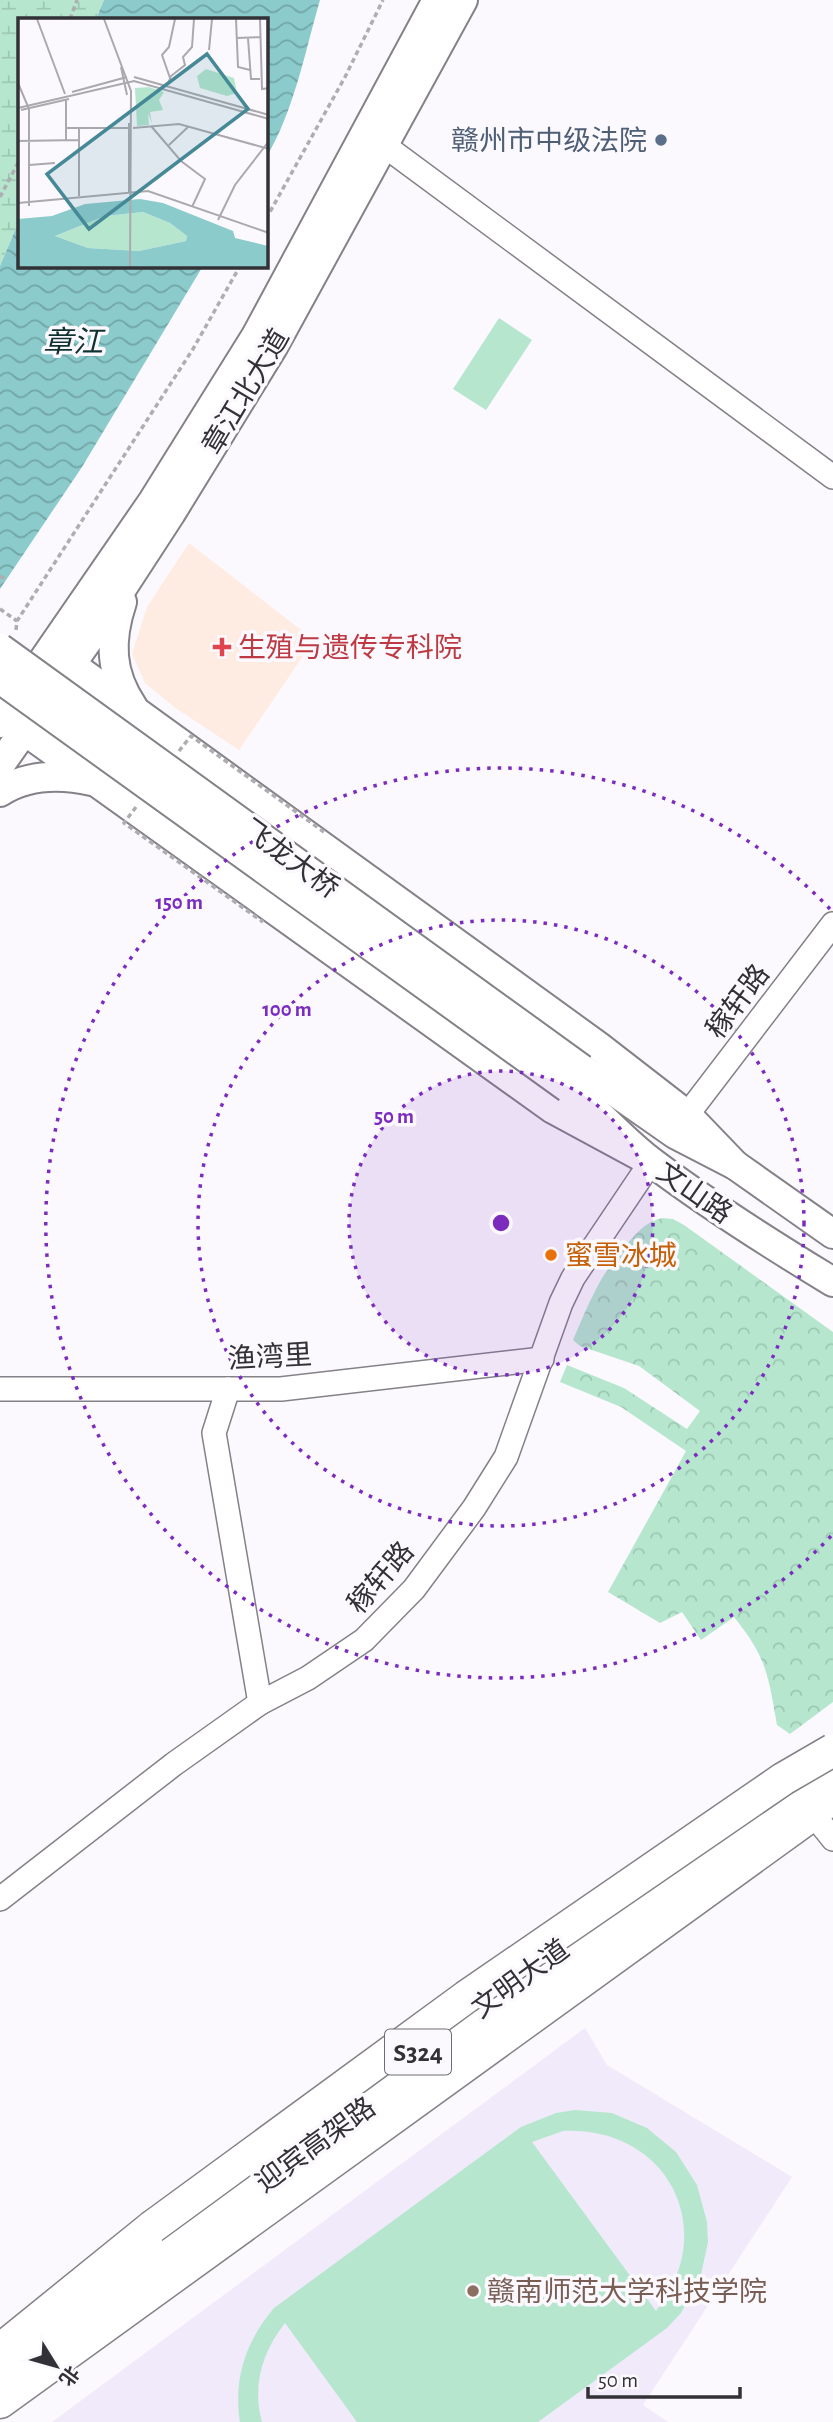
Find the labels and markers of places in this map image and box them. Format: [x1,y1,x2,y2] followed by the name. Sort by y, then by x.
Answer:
[451,126,647,156] place label: 赣州市中级法院
[653,132,669,148] marker: 赣州市中级法院
[238,633,462,663] place label: 生殖与遗传专科院
[212,637,232,657] marker: 生殖与遗传专科院
[489,1211,513,1235] centre of rings
[565,1241,677,1271] place label: 蜜雪冰城
[543,1247,559,1263] marker: 蜜雪冰城
[487,2277,767,2307] place label: 赣南师范大学科技学院
[465,2283,481,2299] marker: 赣南师范大学科技学院

